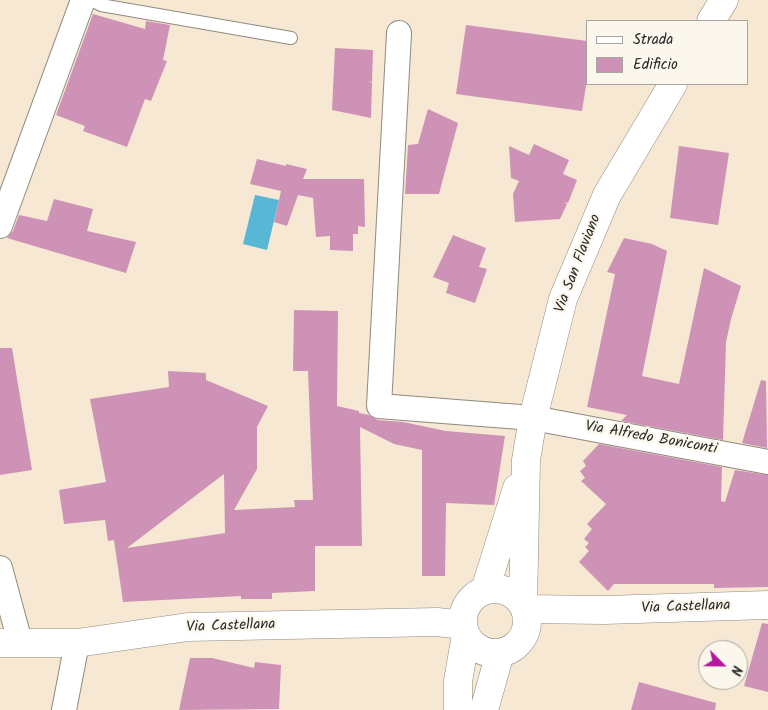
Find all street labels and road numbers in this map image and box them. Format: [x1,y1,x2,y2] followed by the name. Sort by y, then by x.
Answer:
[552,212,606,316] street label: Via San Flaviano
[584,419,718,459] street label: Via Alfredo Boniconti
[641,597,731,619] street label: Via Castellana
[186,616,276,638] street label: Via Castellana

